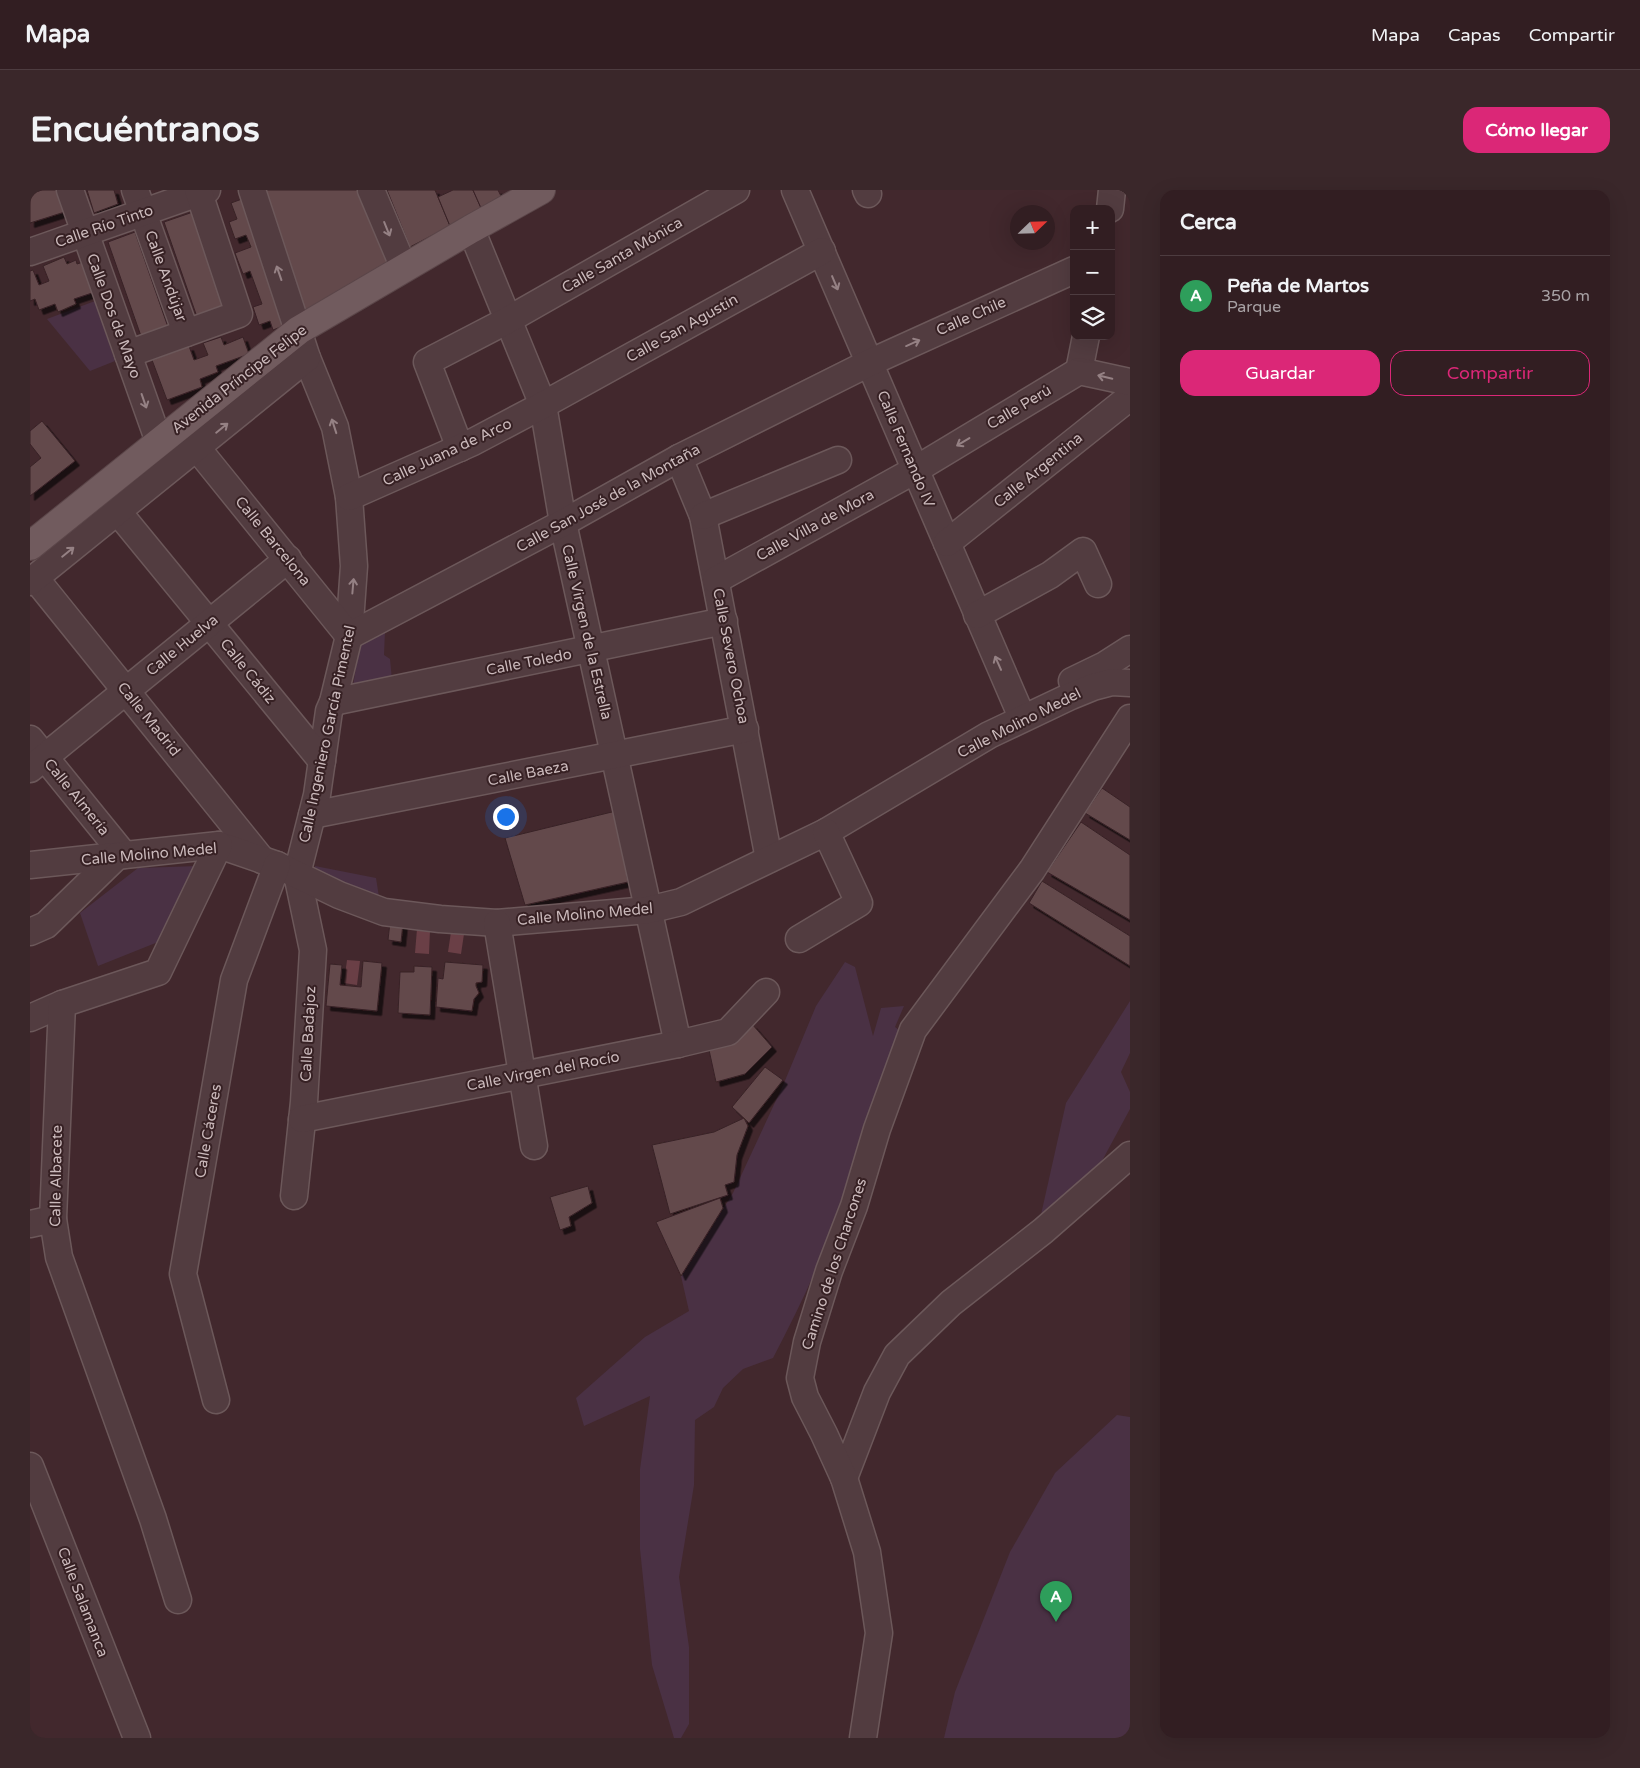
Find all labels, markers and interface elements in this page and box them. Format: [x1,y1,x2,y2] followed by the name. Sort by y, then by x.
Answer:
[25,20,90,49] text: Mapa
[1371,24,1420,46] text: Mapa
[1448,24,1501,46] text: Capas
[1529,24,1615,46] text: Compartir
[1463,107,1610,153] button: Cómo llegar
[30,109,260,151] text: Encuéntranos
[53,201,155,251] street label: Calle Río Tinto
[1010,205,1055,250] north arrow
[1070,205,1115,340] map controls
[1070,205,1115,250] button: +
[1180,210,1237,235] text: Cerca
[559,213,685,297] street label: Calle Santa Mónica
[383,221,392,237] one-way arrow
[141,228,191,324] street label: Calle Andújar
[1070,250,1115,295] button: −
[83,251,145,381] street label: Calle Dos de Mayo
[274,265,284,281] one-way arrow
[831,275,840,290] one-way arrow
[1227,275,1369,297] text: Peña de Martos
[1190,286,1202,306] text: A
[1541,286,1590,306] text: 350 m
[623,290,741,366] street label: Calle San Agustín
[933,293,1009,339] street label: Calle Chile
[1070,295,1115,340] button: layers
[1227,297,1281,317] text: Parque
[168,321,310,437] street label: Avenida Príncipe Felipe
[905,337,920,347] one-way arrow
[1180,350,1380,396] button: Guardar
[1390,350,1590,396] button: Compartir
[1097,372,1113,381] one-way arrow
[984,381,1054,433] street label: Calle Perú
[873,388,939,511] street label: Calle Fernando IV
[140,393,150,409] one-way arrow
[380,414,514,490] street label: Calle Juana de Arco
[329,418,338,434] one-way arrow
[215,422,228,433] one-way arrow
[990,429,1086,511] street label: Calle Argentina
[956,437,970,447] one-way arrow
[513,440,703,556] street label: Calle San José de la Montaña
[753,485,877,565] street label: Calle Villa de Mora
[231,493,315,589] street label: Calle Barcelona
[558,543,616,721] street label: Calle Virgen de la Estrella
[61,546,74,557] one-way arrow
[348,579,357,595] one-way arrow
[709,587,753,725] street label: Calle Severo Ochoa
[142,610,222,680] street label: Calle Huelva
[295,624,359,844] street label: Calle Ingeniero García Pimentel
[216,635,280,707] street label: Calle Cádiz
[485,645,573,679] street label: Calle Toledo
[993,656,1003,671] one-way arrow
[114,678,184,760] street label: Calle Madrid
[954,684,1084,762] street label: Calle Molino Medel
[41,755,113,839] street label: Calle Almería
[486,756,570,790] street label: Calle Baeza
[493,804,519,830] your location
[80,839,218,869] street label: Calle Molino Medel
[516,899,654,929] street label: Calle Molino Medel
[297,986,319,1082] street label: Calle Badajoz
[465,1047,621,1095] street label: Calle Virgen del Rocío
[191,1083,225,1179] street label: Calle Cáceres
[46,1125,66,1227] street label: Calle Albacete
[798,1176,870,1352] street label: Camino de los Charcones
[54,1544,112,1660] street label: Calle Salamanca
[1040,1581,1072,1622] pin: A

